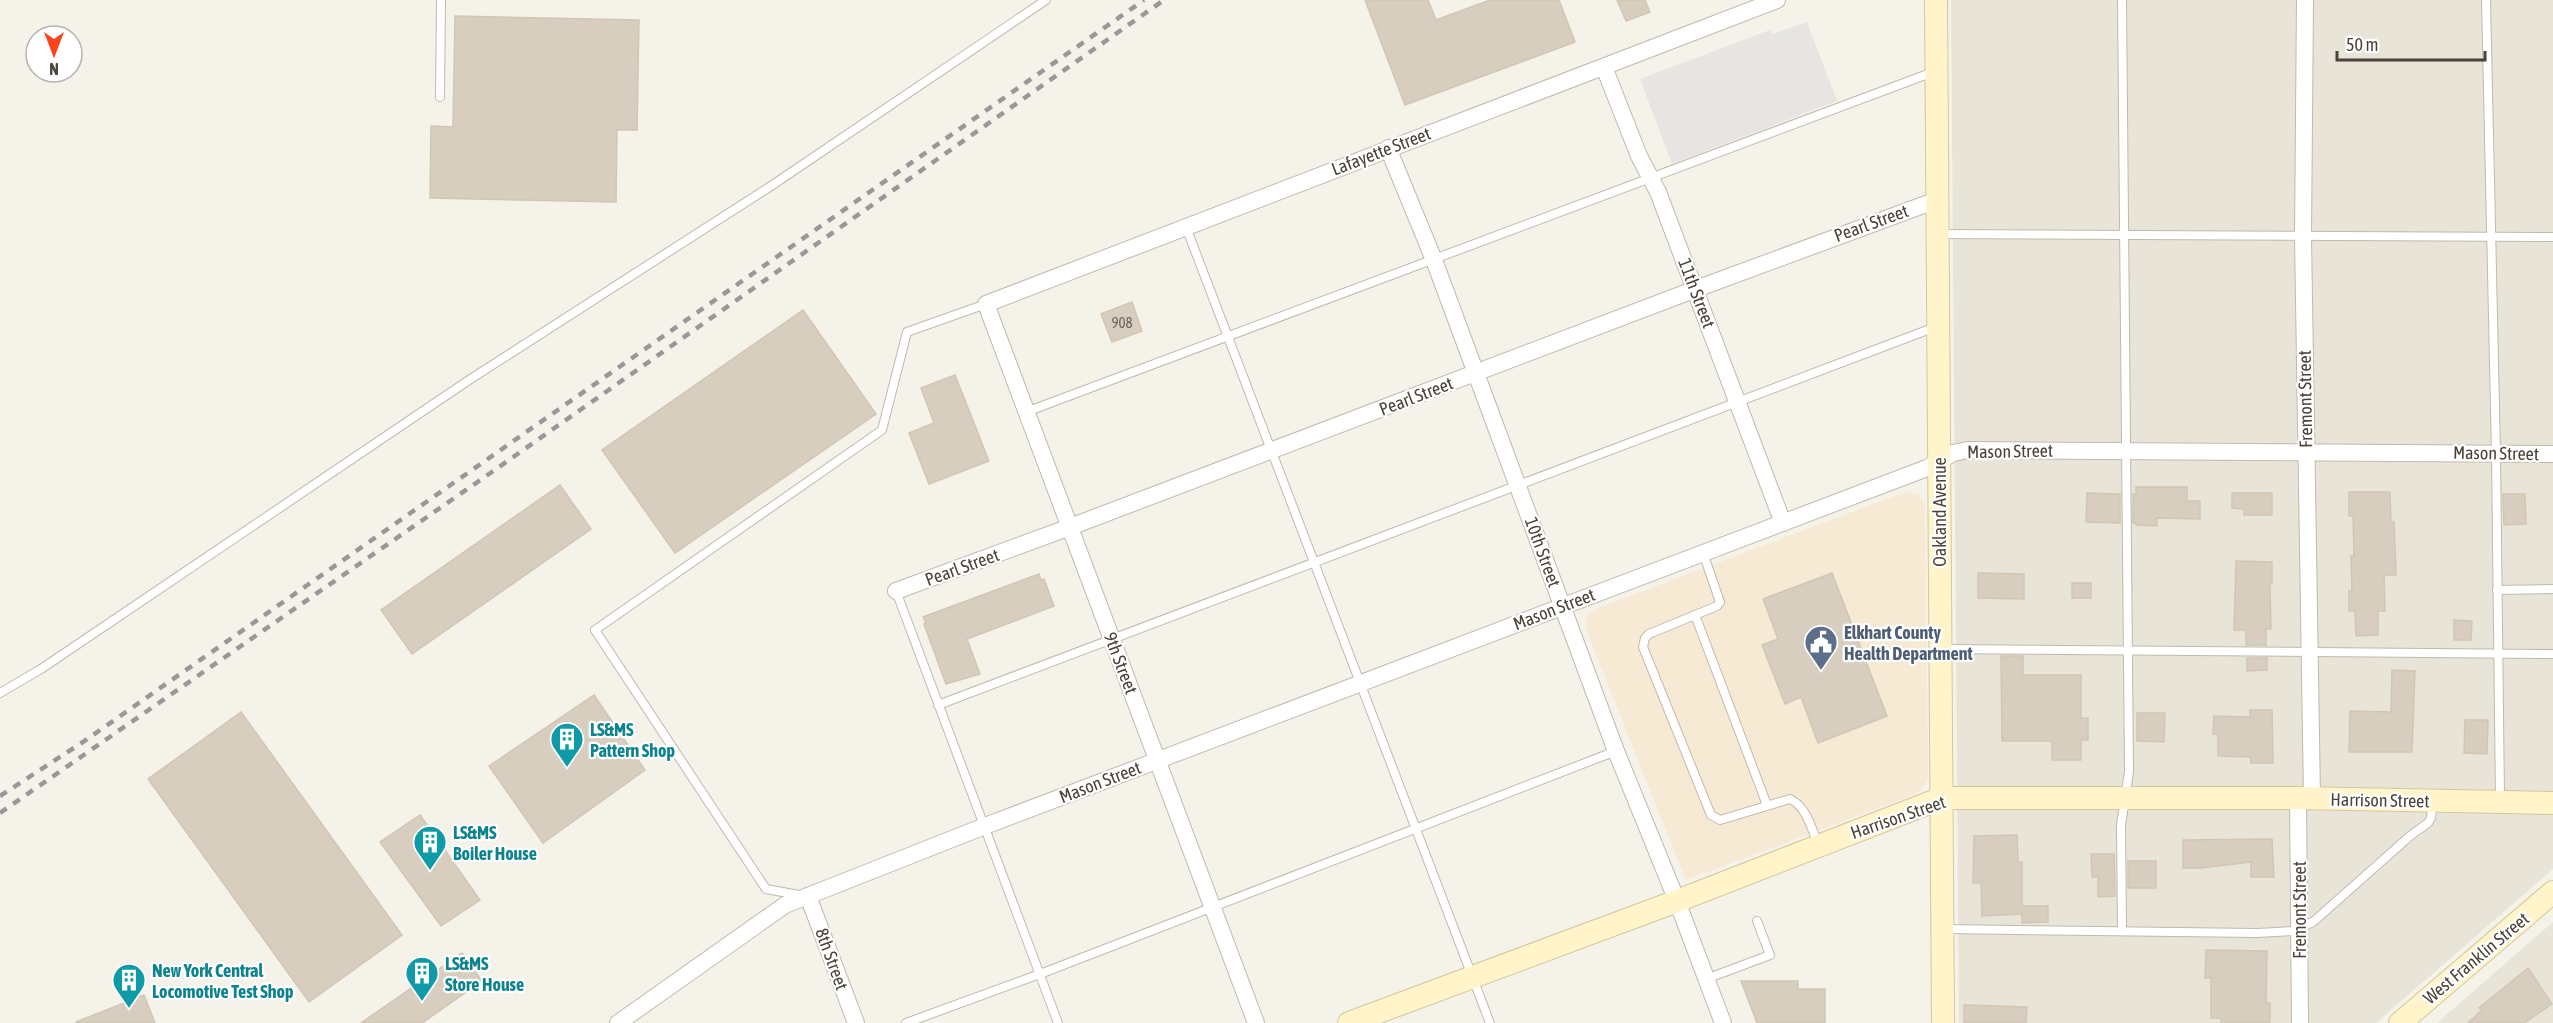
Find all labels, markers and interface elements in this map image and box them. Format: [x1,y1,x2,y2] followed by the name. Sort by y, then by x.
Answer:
[24,24,84,84] north arrow
[2337,24,2486,62] scale bar
[2346,34,2378,55] text: 50 m
[49,60,59,78] text: N
[1329,122,1433,180] street label: Lafayette Street
[1831,200,1911,246] street label: Pearl Street
[1674,255,1720,331] street label: 11th Street
[1111,314,1133,331] house number: 908
[2294,350,2316,448] street label: Fremont Street
[1376,372,1456,420] street label: Pearl Street
[1967,440,2053,462] street label: Mason Street
[2453,442,2539,464] street label: Mason Street
[1929,457,1950,567] street label: Oakland Avenue
[1521,514,1565,590] street label: 10th Street
[922,544,1002,590] street label: Pearl Street
[1510,584,1598,634] street label: Mason Street
[1844,622,1973,664] place label: Elkhart County Health Department
[1803,624,1839,671] public building icon: Elkhart County Health Department
[1100,629,1142,697] street label: 9th Street
[590,719,675,761] place label: LS&MS Pattern Shop
[549,721,585,768] building icon: LS&MS Pattern Shop
[1056,757,1144,807] street label: Mason Street
[2330,789,2430,811] street label: Harrison Street
[1848,791,1948,843] street label: Harrison Street
[453,822,537,864] place label: LS&MS Boiler House
[412,824,448,871] building icon: LS&MS Boiler House
[2289,861,2310,959] street label: Fremont Street
[2419,908,2533,1008] street label: West Franklin Street
[811,925,853,993] street label: 8th Street
[445,953,524,995] place label: LS&MS Store House
[404,955,440,1002] building icon: LS&MS Store House
[152,960,293,1002] place label: New York Central Locomotive Test Shop
[111,962,147,1009] building icon: New York Central Locomotive Test Shop

